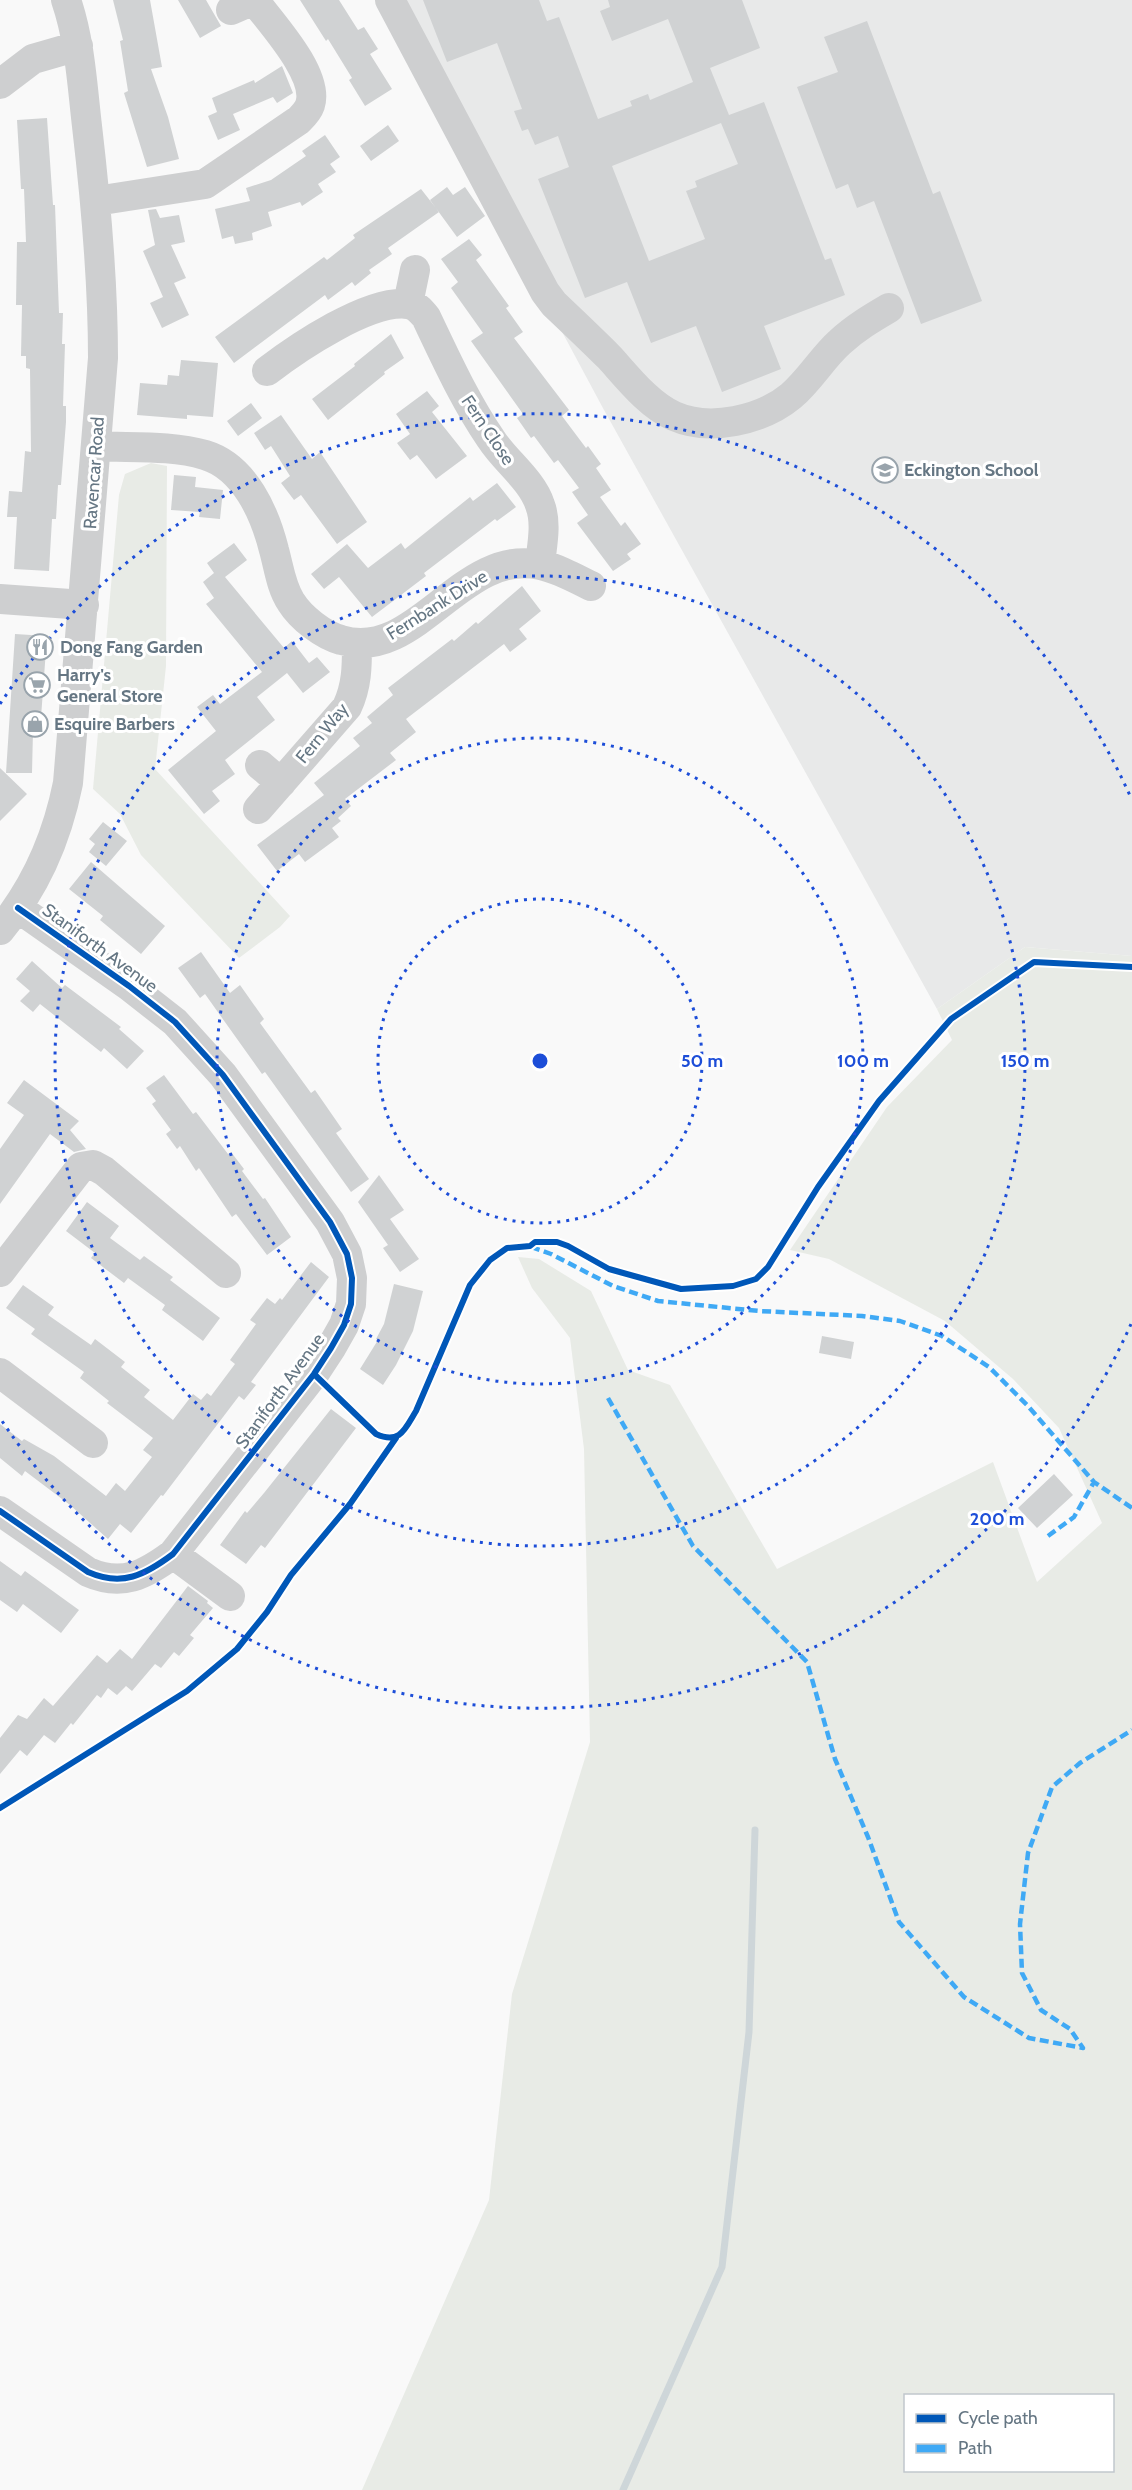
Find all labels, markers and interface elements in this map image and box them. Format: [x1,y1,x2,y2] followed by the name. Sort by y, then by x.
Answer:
[457,391,519,469] street label: Fern Close
[79,416,109,530] street label: Ravencar Road
[870,455,900,485] school or university icon: Eckington School
[904,459,1039,481] place label: Eckington School
[383,565,491,645] street label: Fernbank Drive
[25,632,55,662] restaurant icon: Dong Fang Garden
[60,636,203,658] place label: Dong Fang Garden
[57,664,163,707] place label: Harry's General Store
[22,670,52,700] supermarket icon: Harry's General Store
[291,698,353,768] street label: Fern Way
[20,709,50,739] shop icon: Esquire Barbers
[54,713,175,735] place label: Esquire Barbers
[38,899,162,997] street label: Staniforth Avenue
[681,1050,723,1072] text: 50 m
[837,1050,889,1072] text: 100 m
[1001,1050,1049,1072] text: 150 m
[530,1051,550,1071] centre of rings
[231,1329,329,1453] street label: Staniforth Avenue
[970,1508,1024,1530] text: 200 m
[904,2394,1114,2472] legend
[958,2407,1038,2429] text: Cycle path
[958,2437,992,2459] text: Path

